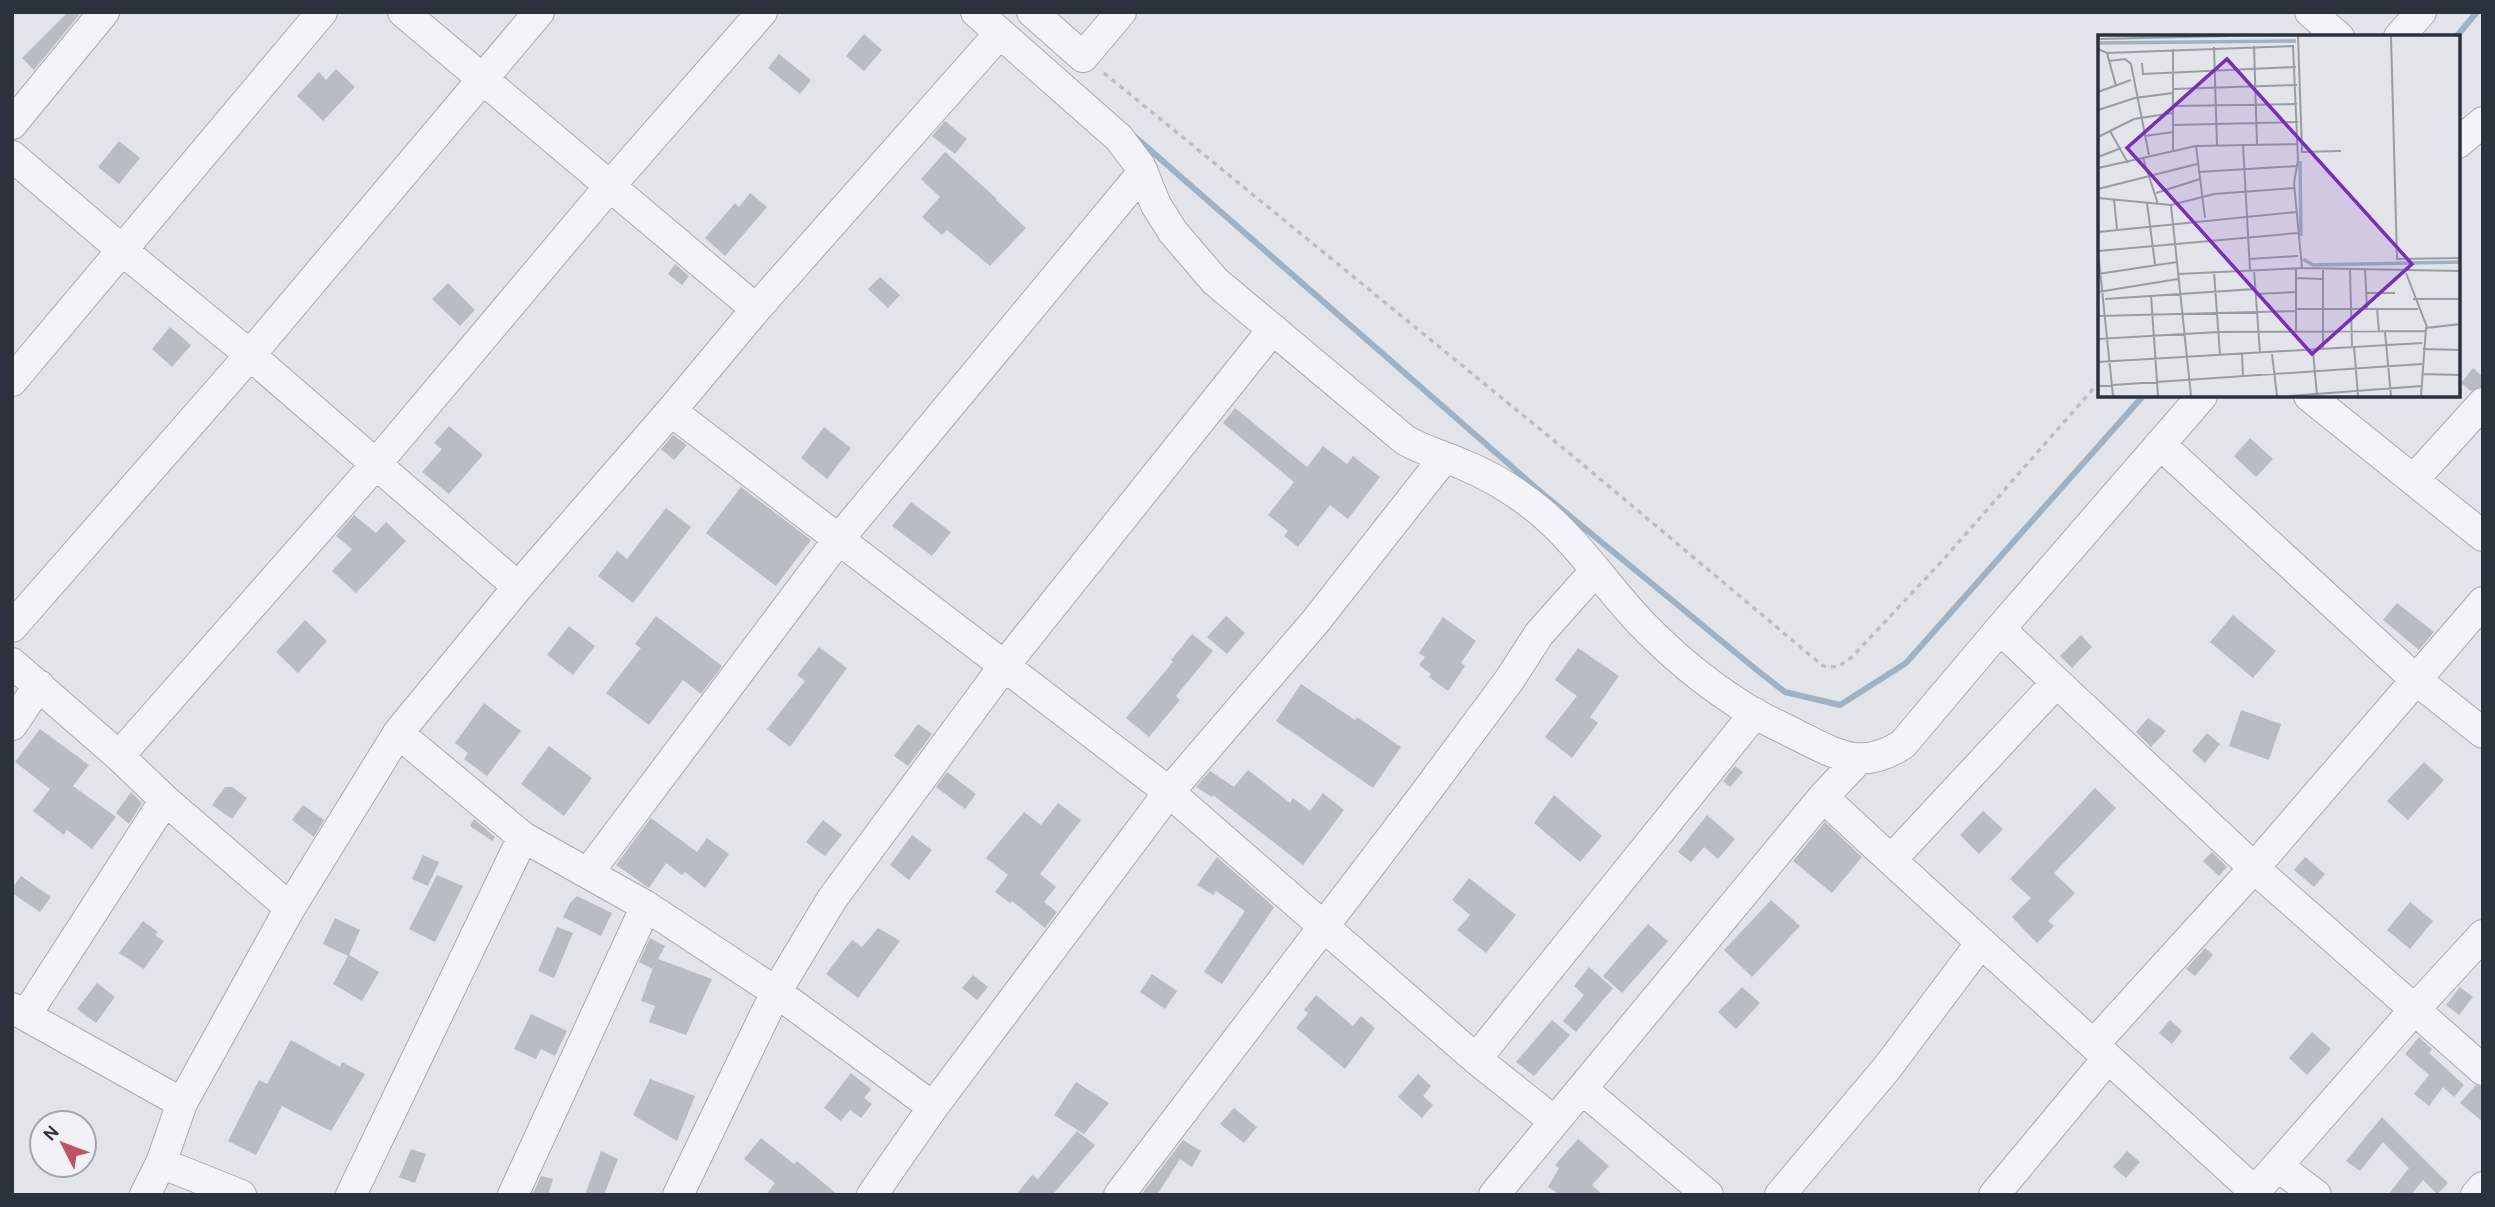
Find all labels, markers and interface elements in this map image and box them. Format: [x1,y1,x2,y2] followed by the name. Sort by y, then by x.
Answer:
[2098,35,2460,397] inset map
[28,1109,98,1179] north arrow
[38,1121,64,1146] text: N

